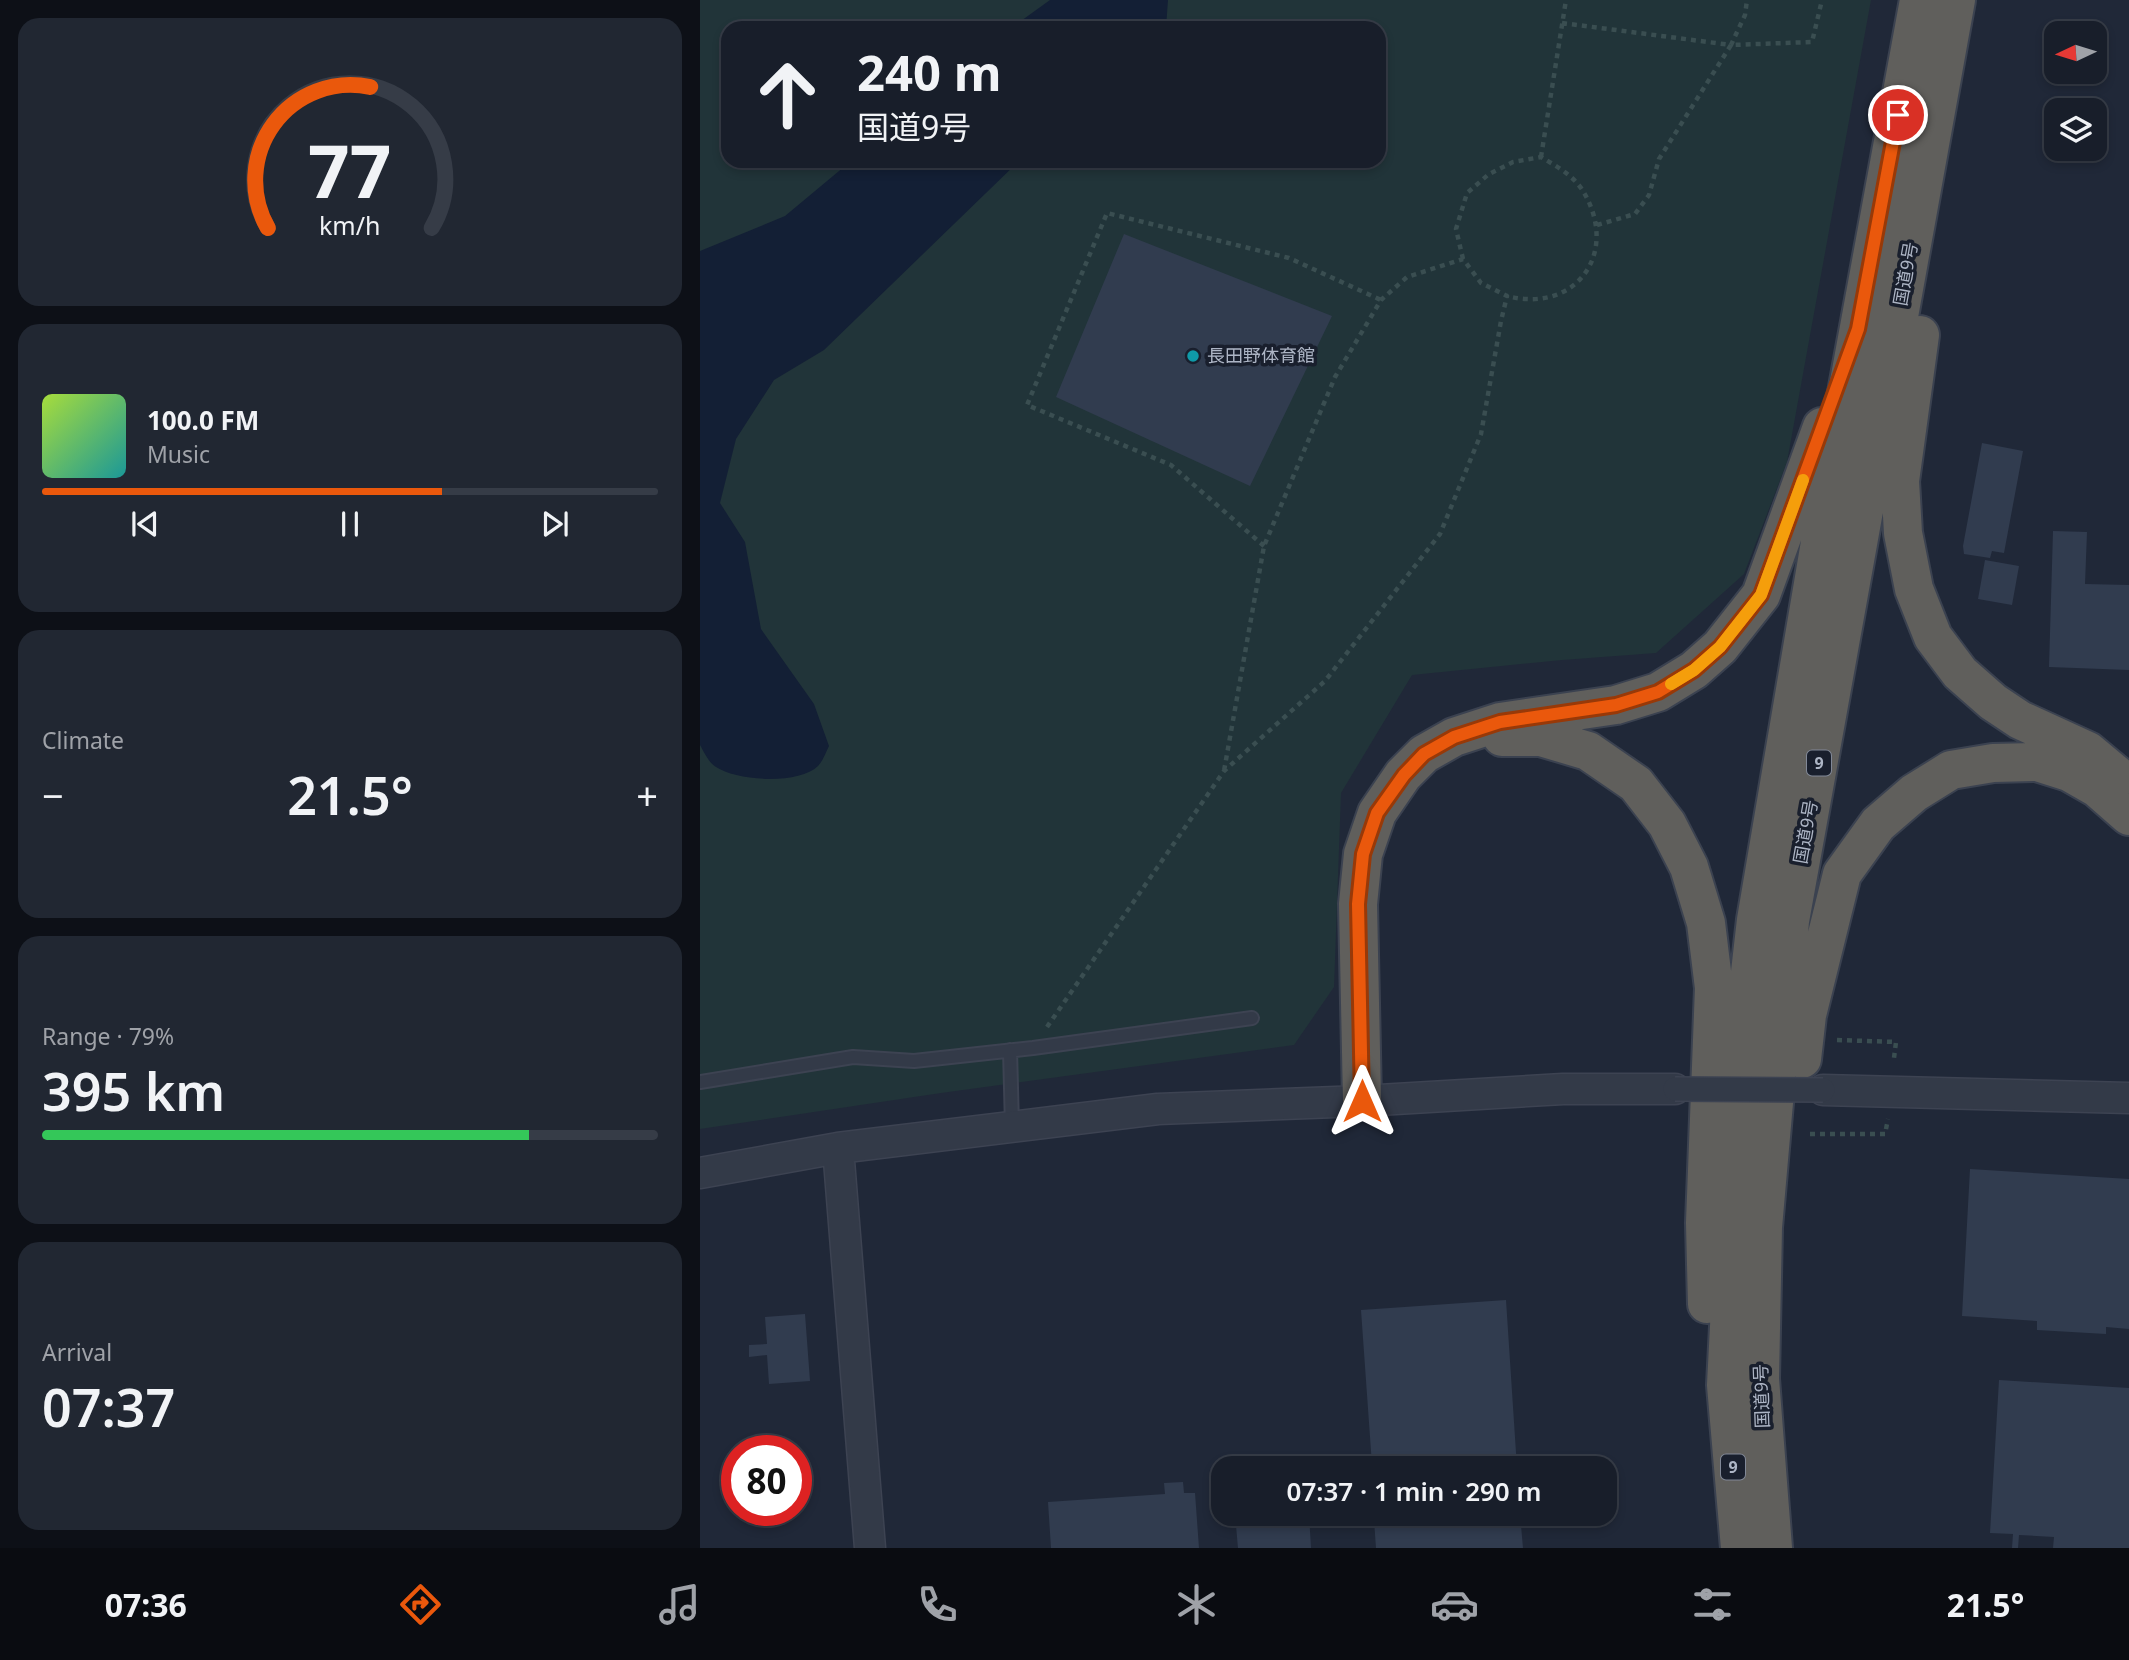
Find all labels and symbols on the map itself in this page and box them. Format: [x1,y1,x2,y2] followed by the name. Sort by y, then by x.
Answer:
[2044,21,2107,84] north arrow
[1868,85,1928,145] pin
[1888,240,1922,308] street label: 国道9号
[1207,343,1315,367] place label: 長田野体育館
[1185,348,1201,364] marker: 長田野体育館
[1807,750,1831,776] road number: 9
[1788,798,1822,866] street label: 国道9号
[1325,1064,1399,1138] position arrow
[1748,1363,1774,1429] street label: 国道9号
[721,1435,812,1526] speed limit sign: 80
[1721,1455,1745,1480] road number: 9

